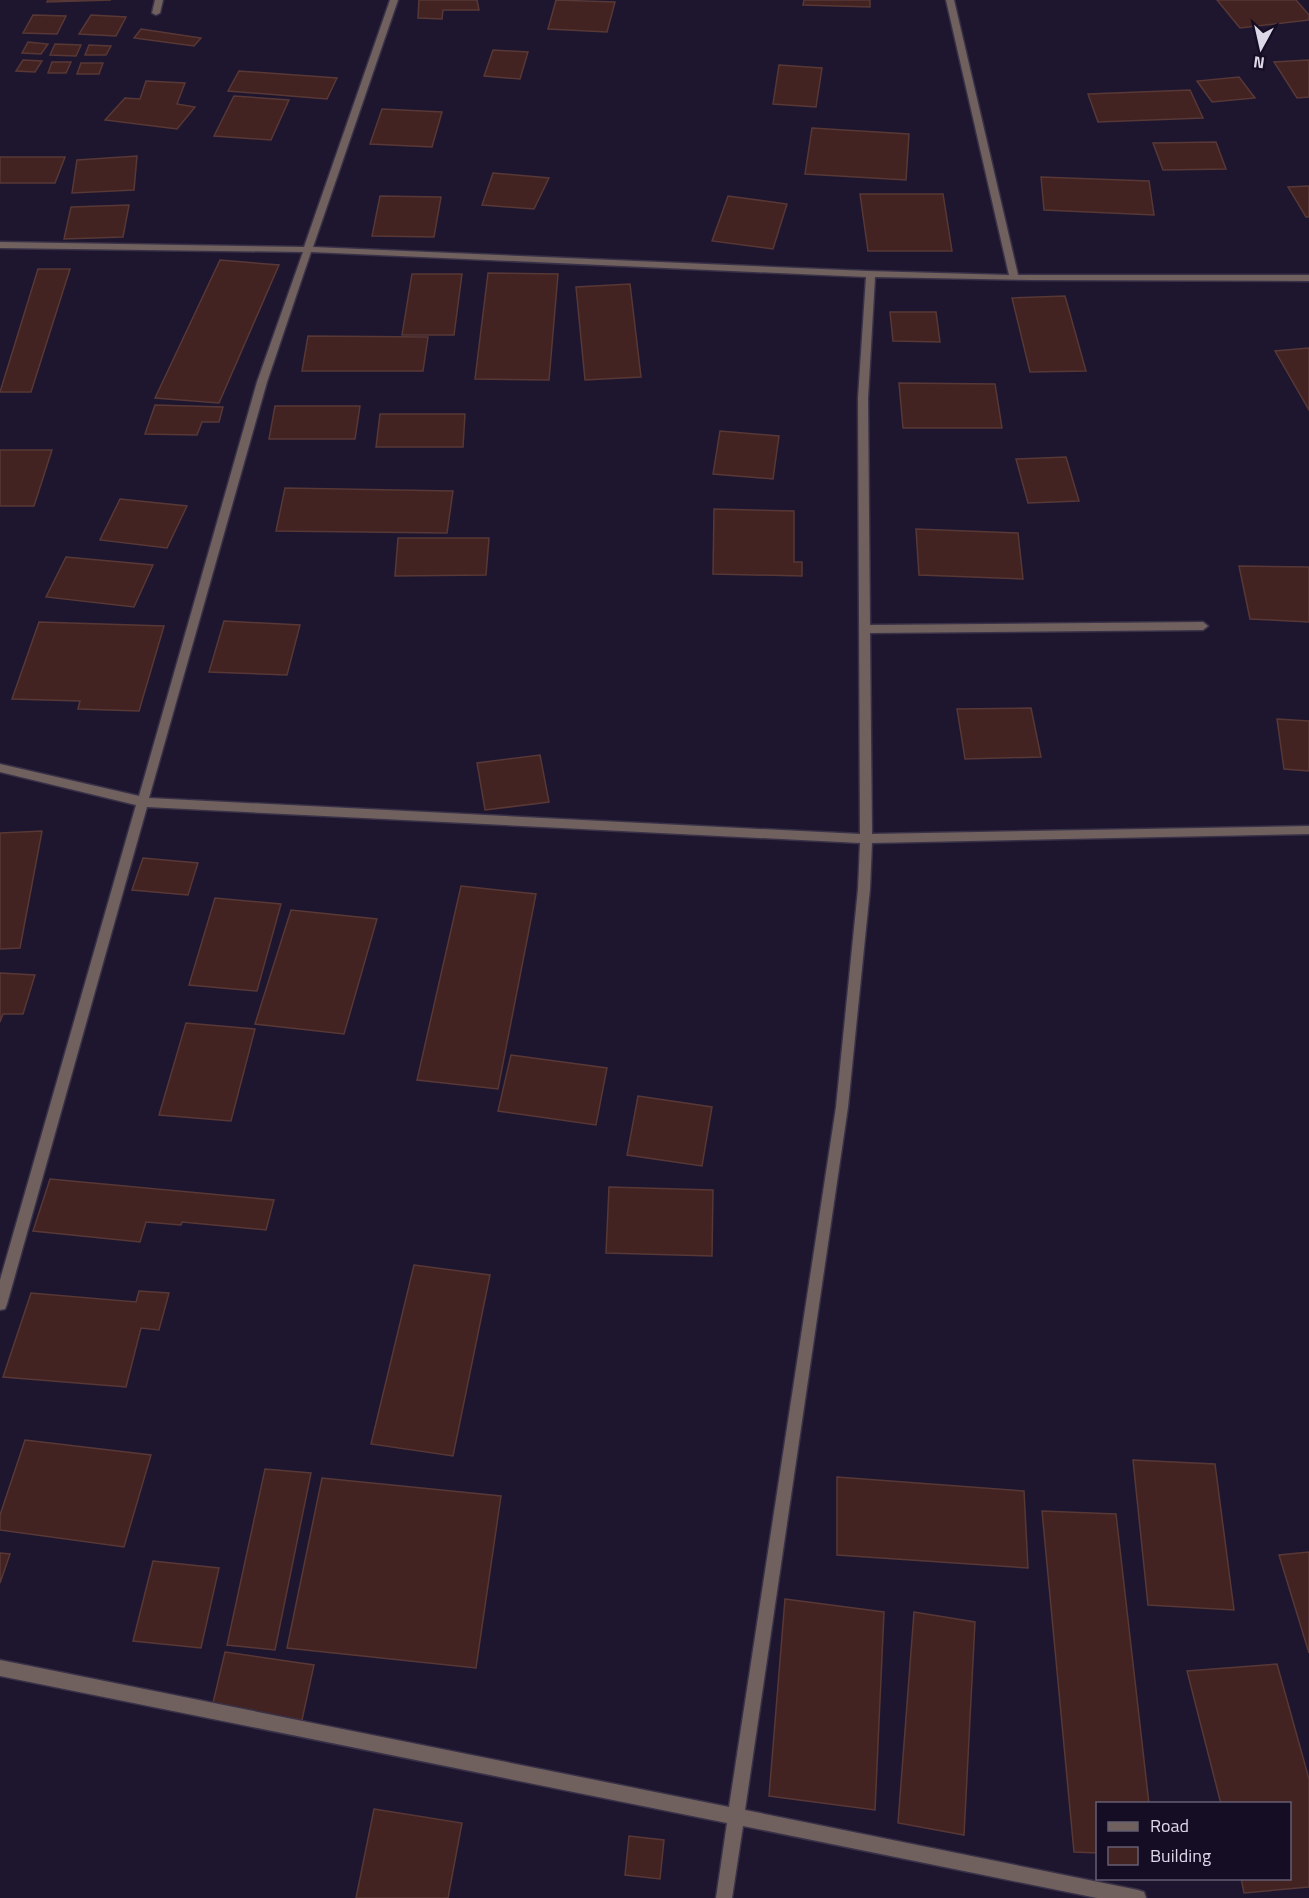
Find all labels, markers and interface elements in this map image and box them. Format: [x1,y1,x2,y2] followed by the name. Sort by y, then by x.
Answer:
[1231,18,1291,78] north arrow
[1252,50,1266,76] text: N
[1096,1802,1291,1880] legend
[1150,1812,1189,1839] text: Road
[1150,1842,1211,1869] text: Building

